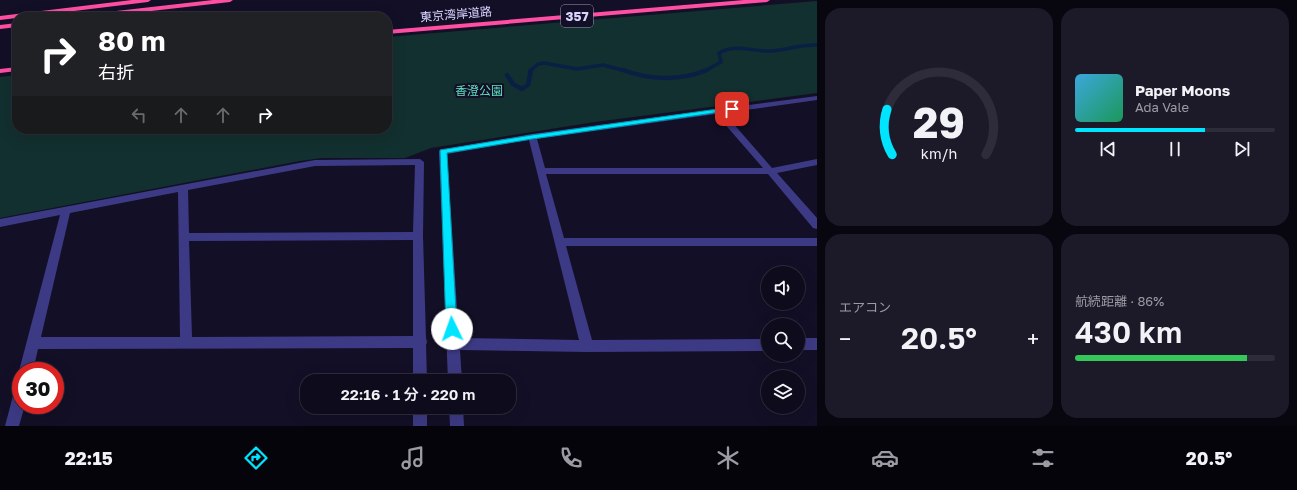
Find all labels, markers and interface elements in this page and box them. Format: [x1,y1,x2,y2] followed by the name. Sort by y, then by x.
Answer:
[419,3,493,25] street label: 東京湾岸道路
[561,5,593,27] road number: 357
[98,24,166,57] text: 80 m
[32,28,84,80] icon: right
[98,61,134,83] text: 右折
[1135,81,1230,99] text: Paper Moons
[455,83,503,98] park label: 香澄公園
[715,92,749,126] pin
[913,97,965,147] text: 29
[721,98,743,120] icon: arrive
[1135,99,1189,115] text: Ada Vale
[128,104,150,126] icon: left
[170,104,192,126] icon: ahead
[212,104,234,126] icon: ahead
[254,104,276,126] icon: right
[1097,138,1119,160] icon: previous
[1164,138,1186,160] icon: pause
[1231,138,1253,160] icon: next
[921,145,957,162] text: km/h
[761,266,805,414] map controls
[761,266,805,310] button: sound
[1075,293,1164,309] text: 航続距離 · 86%
[839,299,891,315] text: エアコン
[431,308,473,350] position arrow
[1075,314,1182,350] text: 430 km
[761,318,805,362] button: search
[901,320,977,356] text: 20.5°
[839,325,851,352] text: −
[1027,325,1039,352] text: +
[12,362,64,414] speed limit sign: 30
[761,370,805,414] button: layers
[341,385,475,403] text: 22:16 · 1 分 · 220 m
[242,444,270,472] icon: directions
[399,444,427,472] icon: music
[557,444,585,472] icon: phone
[714,444,742,472] icon: climate
[871,444,899,472] icon: car
[1029,444,1057,472] icon: filters
[65,447,113,469] text: 22:15
[1186,447,1232,469] text: 20.5°

